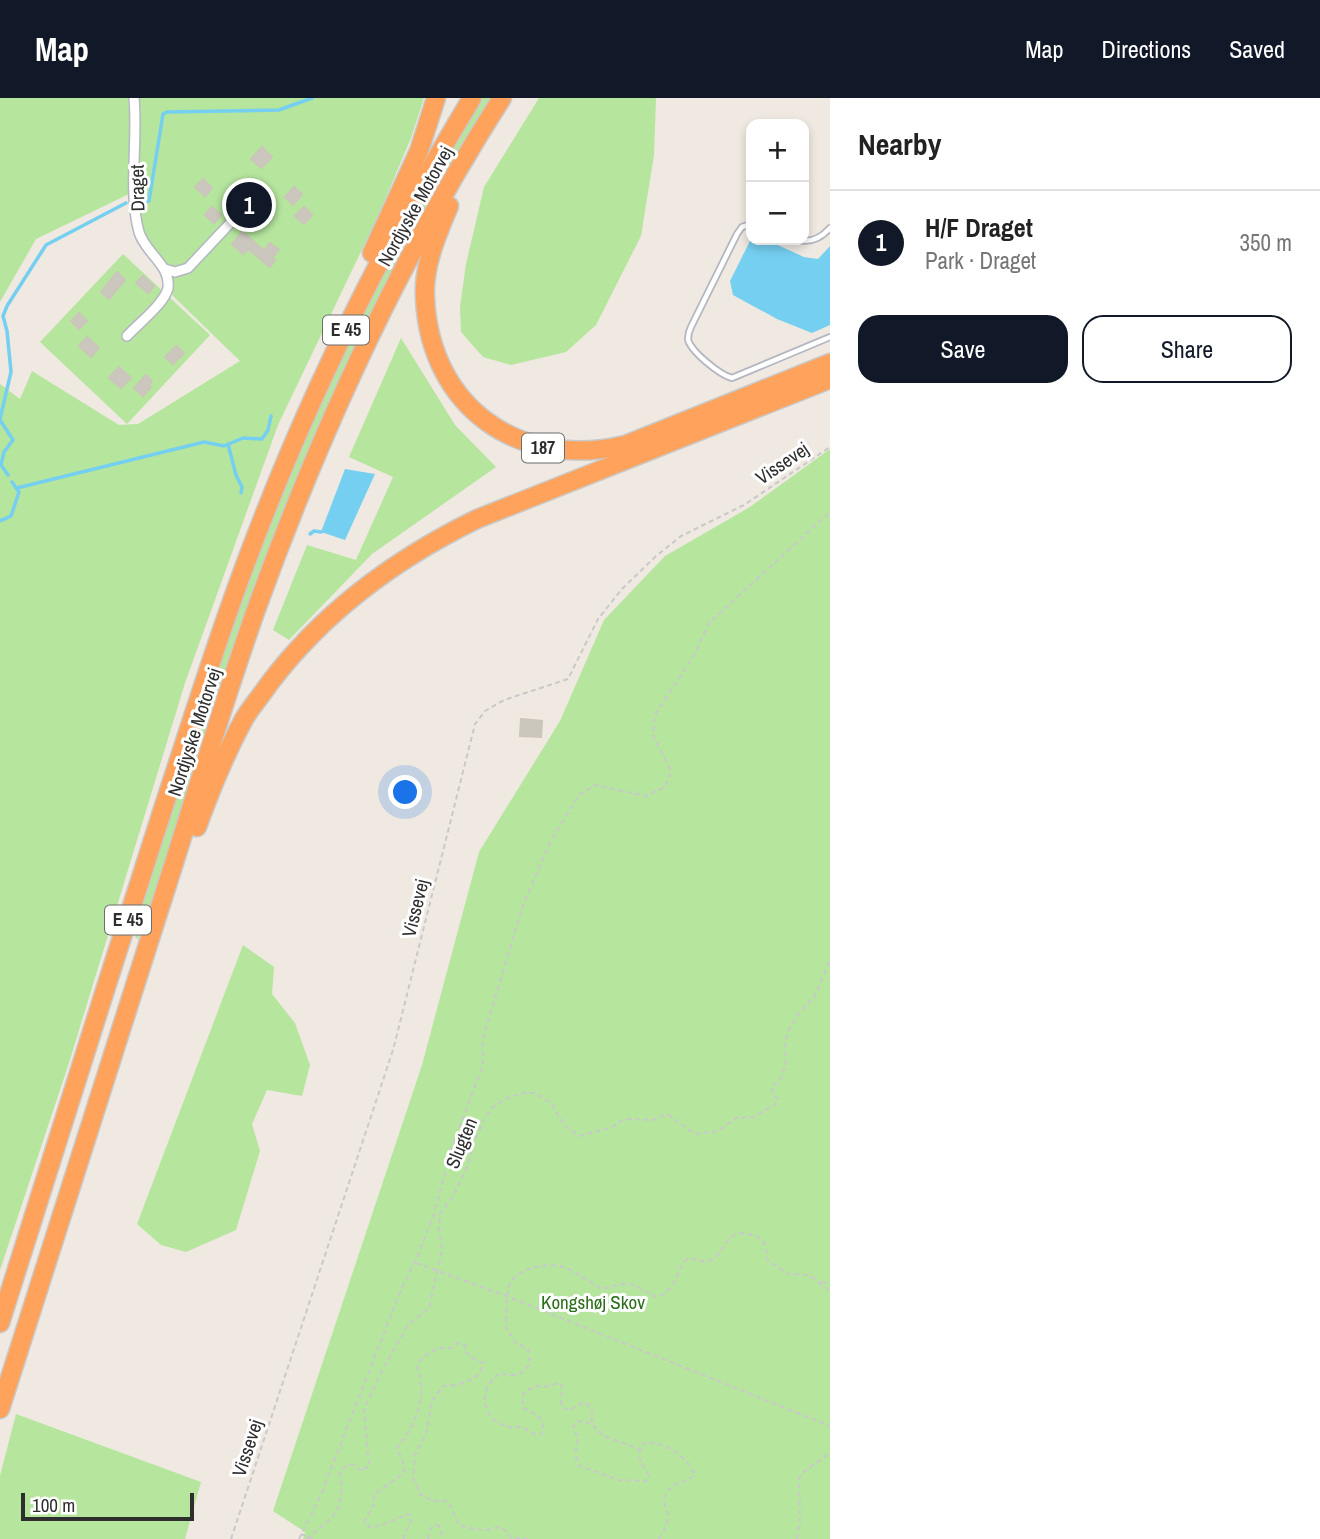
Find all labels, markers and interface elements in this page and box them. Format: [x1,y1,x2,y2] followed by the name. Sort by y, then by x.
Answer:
[35,27,89,71] text: Map
[1025,33,1063,65] text: Map
[1101,33,1191,65] text: Directions
[1229,33,1285,65] text: Saved
[746,119,809,245] map controls
[746,119,809,182] button: +
[858,124,941,164] text: Nearby
[371,141,459,271] street label: Nordjyske Motorvej
[124,164,150,212] street label: Draget
[226,179,272,231] pin: 1
[746,182,809,245] button: −
[925,210,1033,245] text: H/F Draget
[876,227,886,258] text: 1
[1240,227,1292,258] text: 350 m
[925,245,1036,276] text: Park · Draget
[858,315,1068,383] button: Save
[1082,315,1292,383] button: Share
[323,316,369,344] road number: E 45
[522,434,564,462] road number: 187
[750,436,814,490] street label: Vissevej
[161,665,227,799] street label: Nordjyske Motorvej
[388,775,422,809] your location
[395,876,435,940] street label: Vissevej
[105,906,151,934] road number: E 45
[439,1114,483,1172] street label: Slugten
[541,1289,645,1315] park label: Kongshøj Skov
[226,1416,268,1480] street label: Vissevej
[21,1490,194,1522] scale bar
[32,1492,75,1518] text: 100 m

